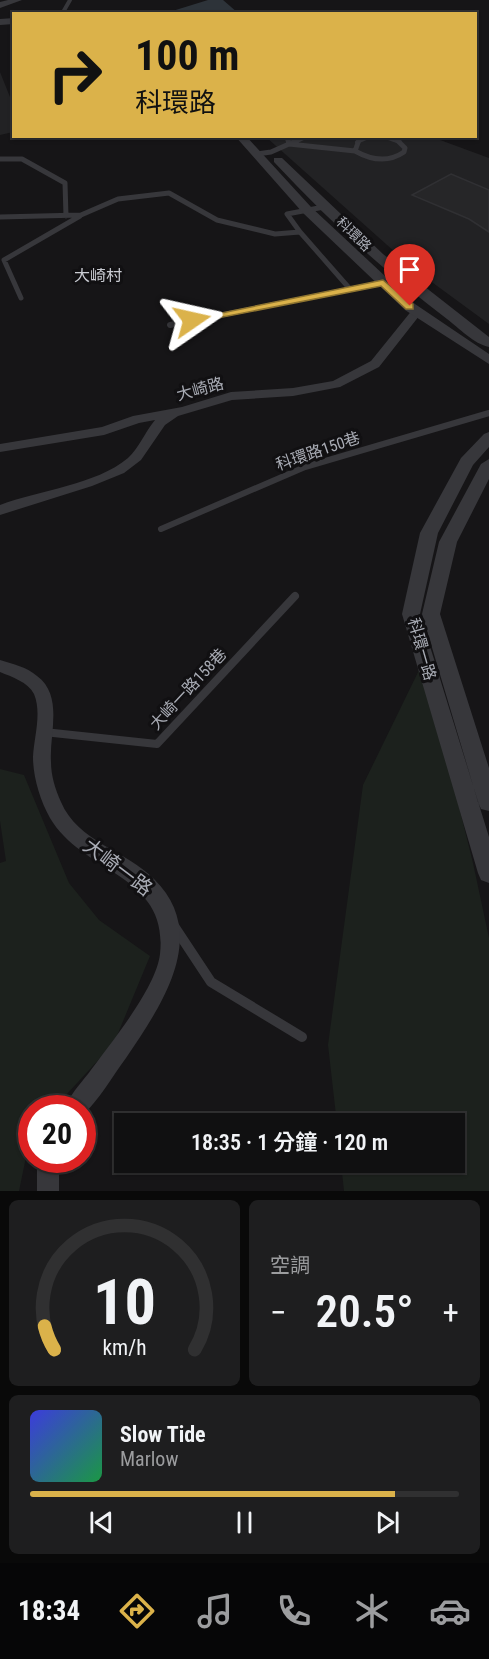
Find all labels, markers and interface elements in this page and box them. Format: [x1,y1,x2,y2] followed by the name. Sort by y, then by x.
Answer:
[135,31,240,80] text: 100 m
[36,36,114,114] icon: right
[135,87,216,119] text: 科環路
[333,214,375,254] street label: 科環路
[384,244,435,306] pin
[393,253,426,286] icon: arrive
[74,266,122,285] district label: 大崎村
[160,288,224,352] position arrow
[174,374,226,404] street label: 大崎路
[273,428,363,474] street label: 科環路150巷
[404,616,440,682] street label: 科環一路
[146,645,230,733] street label: 大崎一路158巷
[79,833,157,901] street label: 大崎一路
[18,1095,96,1173] speed limit sign: 20
[191,1130,388,1155] text: 18:35 · 1 分鐘 · 120 m
[270,1253,310,1277] text: 空調
[93,1266,156,1339] text: 10
[316,1285,414,1338] text: 20.5°
[270,1293,287,1332] text: −
[443,1293,459,1332] text: +
[102,1335,147,1360] text: km/h
[120,1422,206,1447] text: Slow Tide
[120,1447,178,1471] text: Marlow
[85,1506,118,1539] icon: previous
[228,1506,261,1539] icon: pause
[371,1506,404,1539] icon: next
[116,1590,158,1632] icon: directions
[194,1590,236,1632] icon: music
[273,1590,315,1632] icon: phone
[351,1590,393,1632] icon: climate
[429,1590,471,1632] icon: car
[18,1595,80,1627] text: 18:34

